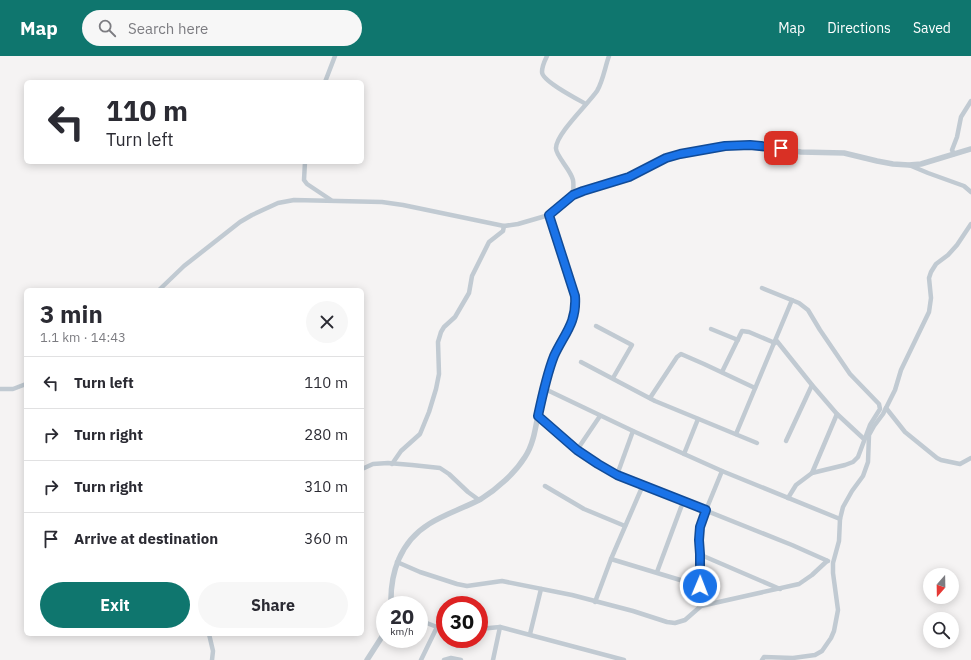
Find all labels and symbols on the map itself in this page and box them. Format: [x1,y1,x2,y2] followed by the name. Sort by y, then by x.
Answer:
[764,131,798,165] pin
[679,565,721,607] position arrow
[923,568,959,604] north arrow
[436,596,488,648] speed limit sign: 30

